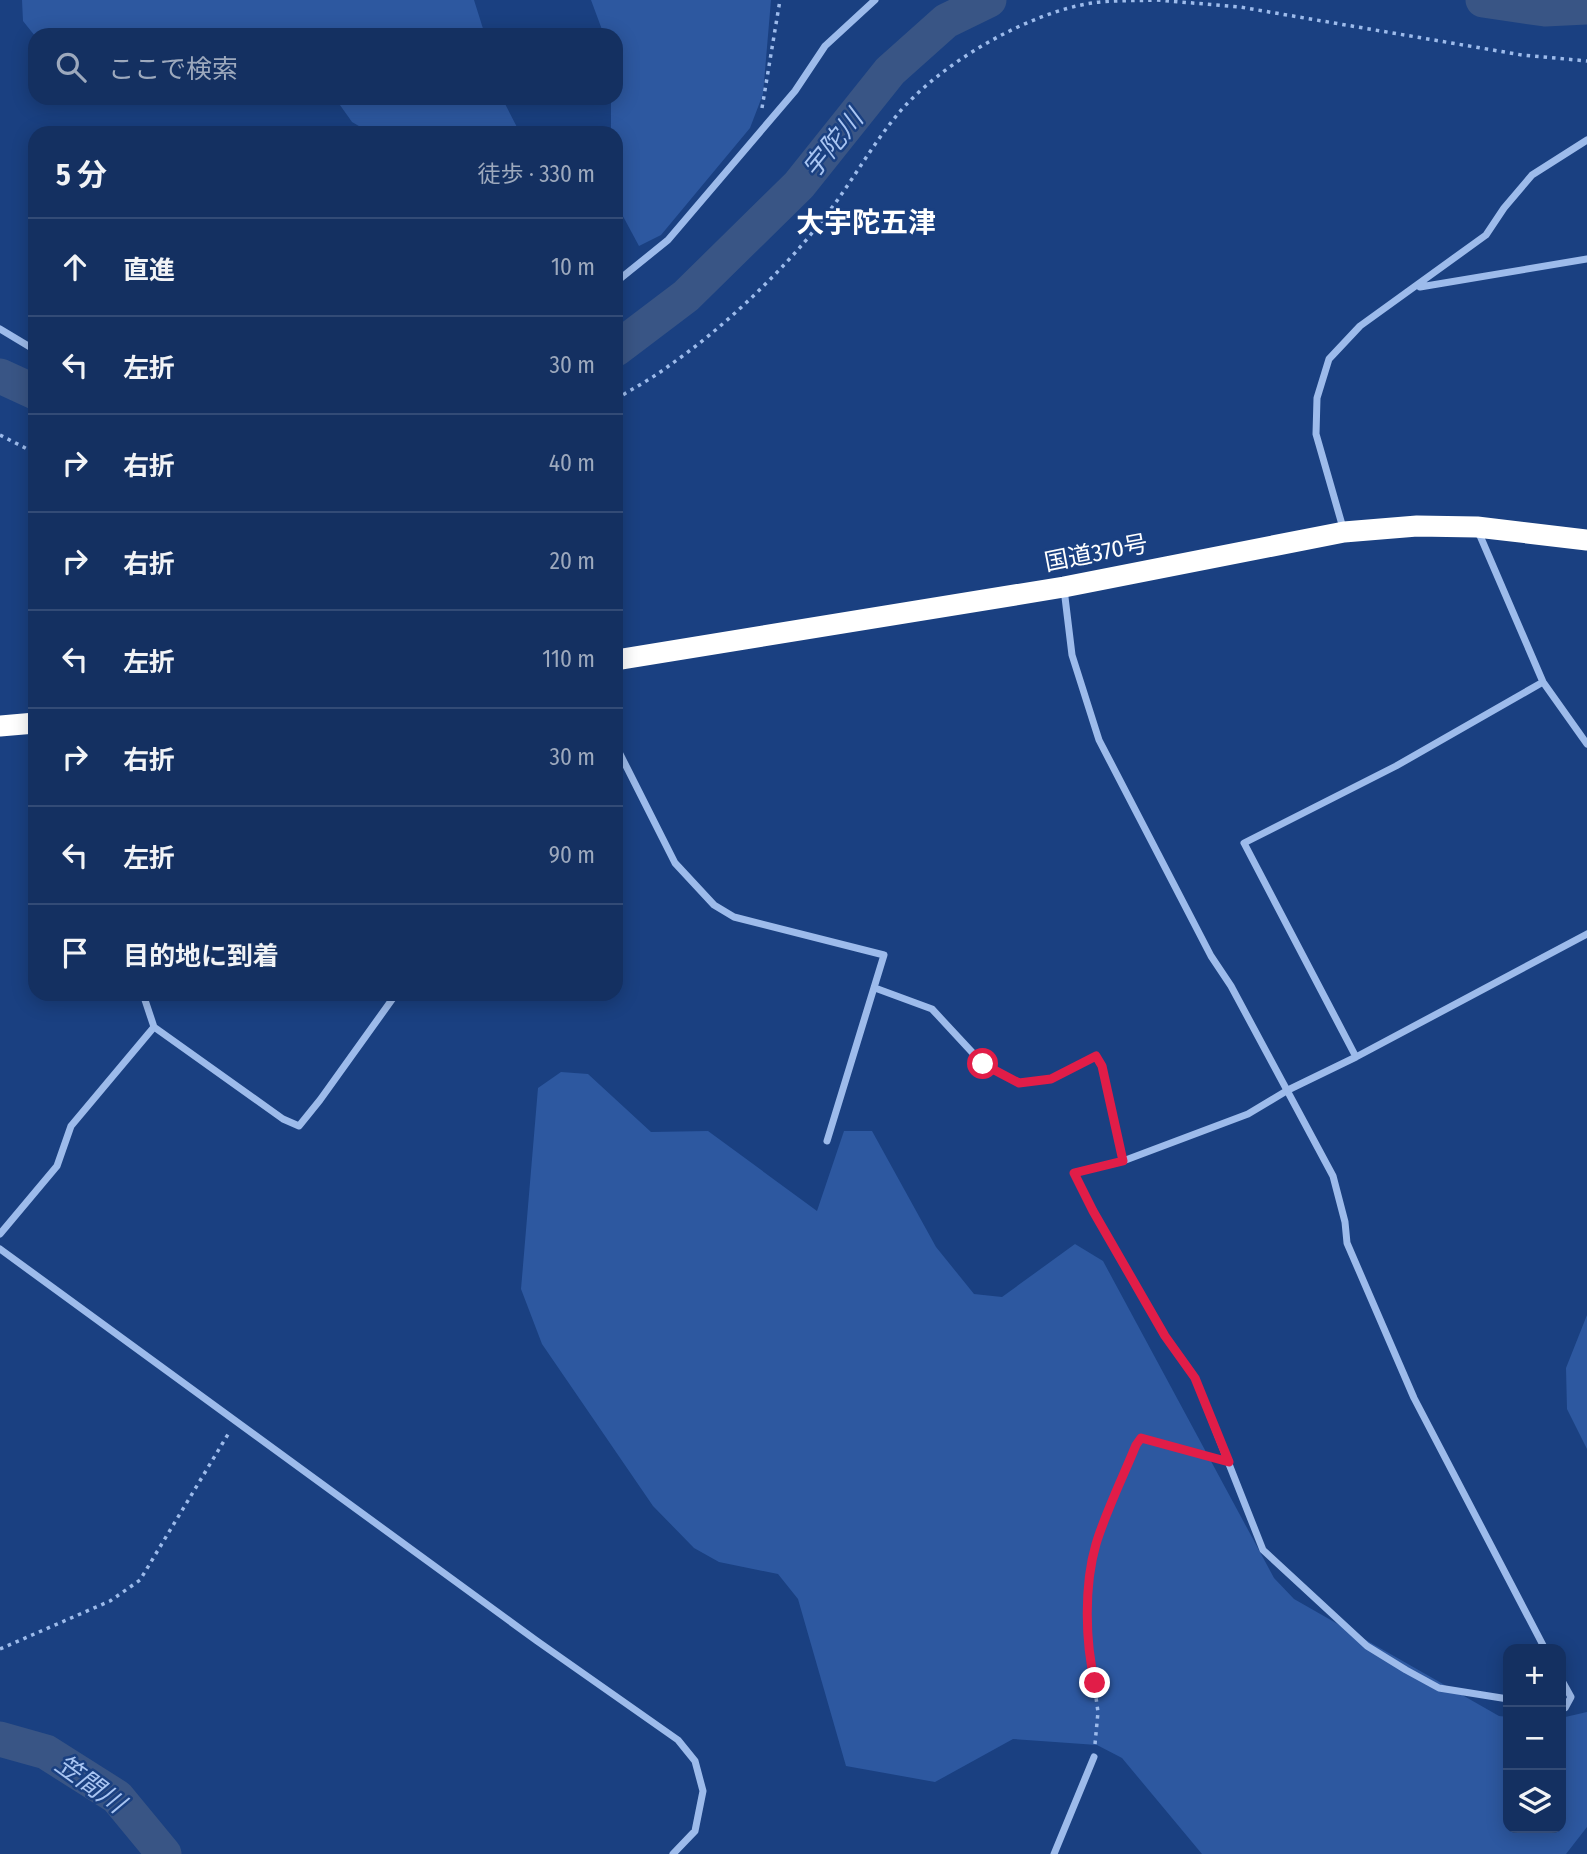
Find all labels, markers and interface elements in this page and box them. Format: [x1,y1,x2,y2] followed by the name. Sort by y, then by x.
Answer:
[28,28,623,105] search box
[52,48,90,86] icon: search
[108,54,238,85] text: ここで検索
[796,102,871,184] water label: 宇陀川
[56,157,107,193] text: 5 分
[477,160,595,188] text: 徒歩 · 330 m
[796,206,936,239] district label: 大宇陀五津
[56,248,94,286] icon: ahead
[551,253,595,281] text: 10 m
[123,255,175,286] text: 直進
[56,346,94,384] icon: left
[550,351,595,379] text: 30 m
[123,353,175,384] text: 左折
[56,444,94,482] icon: right
[549,449,595,477] text: 40 m
[123,451,175,482] text: 右折
[1042,529,1150,577] street label: 国道370号
[56,542,94,580] icon: right
[550,547,595,575] text: 20 m
[123,549,175,580] text: 右折
[56,640,94,678] icon: left
[542,645,595,673] text: 110 m
[123,647,175,678] text: 左折
[56,738,94,776] icon: right
[550,743,595,771] text: 30 m
[123,745,175,776] text: 右折
[56,836,94,874] icon: left
[549,841,595,869] text: 90 m
[123,843,175,874] text: 左折
[56,934,94,972] icon: arrive
[123,941,279,972] text: 目的地に到着
[967,1048,998,1079] route start
[1503,1644,1566,1833] map controls
[1503,1644,1566,1707] button: +
[1079,1667,1110,1698] route end
[1503,1707,1566,1770] button: −
[49,1749,133,1821] water label: 笠間川
[1503,1770,1566,1833] button: layers

